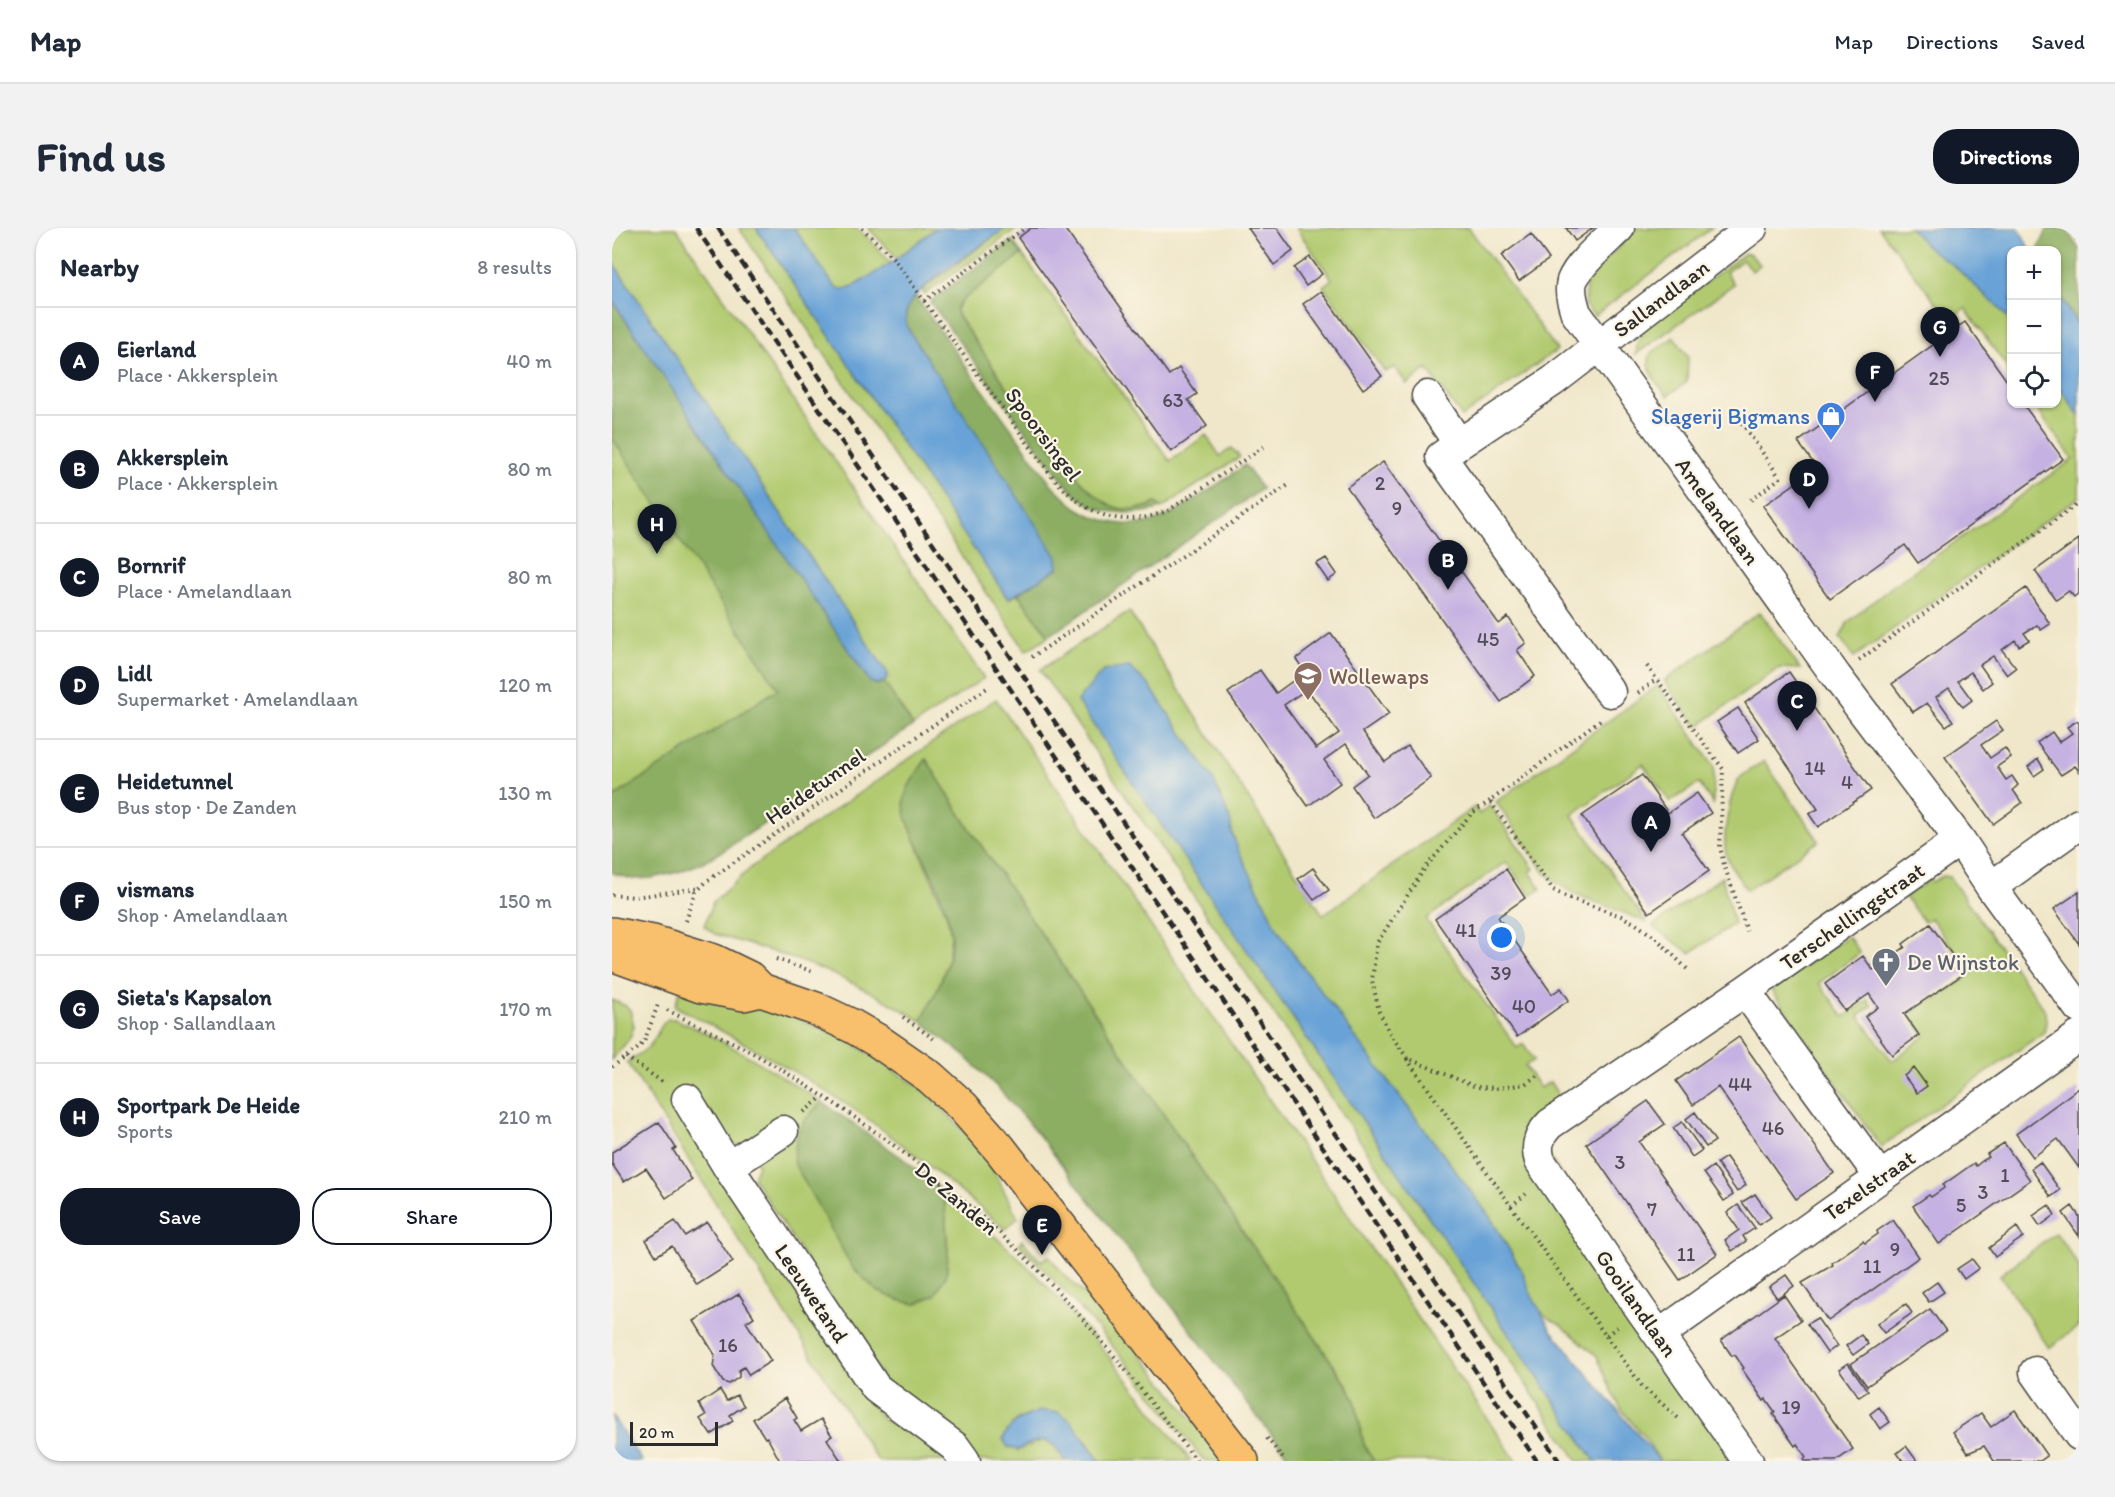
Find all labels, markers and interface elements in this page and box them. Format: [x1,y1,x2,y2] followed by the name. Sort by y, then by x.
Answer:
[30,24,81,58] text: Map
[1835,29,1873,54] text: Map
[1906,29,1998,54] text: Directions
[2031,29,2085,54] text: Saved
[1933,129,2079,184] button: Directions
[36,131,166,182] text: Find us
[2007,246,2061,408] map controls
[2007,246,2061,300] button: +
[60,251,139,283] text: Nearby
[1608,253,1715,343] street label: Sallandlaan
[477,255,552,279] text: 8 results
[2007,300,2061,354] button: −
[1920,308,1960,357] pin: G
[117,336,196,363] text: Eierland
[73,349,86,373] text: A
[506,349,552,373] text: 40 m
[1856,352,1894,402] pin: F
[2007,354,2061,408] button: locate
[117,363,278,387] text: Place · Akkersplein
[1928,366,1950,390] house number: 25
[1000,382,1088,487] street label: Spoorsingel
[1162,388,1184,412] house number: 63
[1815,400,1847,442] shop icon: Slagerij Bigmans
[1651,403,1810,430] place label: Slagerij Bigmans
[117,444,228,471] text: Akkersplein
[1670,452,1766,571] street label: Amelandlaan
[73,457,86,481] text: B
[507,457,552,481] text: 80 m
[1790,460,1828,509] pin: D
[117,471,278,495] text: Place · Akkersplein
[1375,471,1386,495] house number: 2
[1392,496,1402,520] house number: 9
[638,504,676,554] pin: H
[1428,540,1468,590] pin: B
[117,552,186,579] text: Bornrif
[73,565,86,589] text: C
[507,565,552,589] text: 80 m
[117,579,292,603] text: Place · Amelandlaan
[1477,627,1499,651] house number: 45
[117,660,152,687] text: Lidl
[1292,660,1324,702] school or university icon: Wollewaps
[1329,663,1429,690] place label: Wollewaps
[73,673,86,697] text: D
[499,673,552,697] text: 120 m
[1778,682,1816,731] pin: C
[117,687,358,711] text: Supermarket · Amelandlaan
[760,742,871,831] street label: Heidetunnel
[1804,756,1826,780] house number: 14
[117,768,233,795] text: Heidetunnel
[1841,770,1853,794] house number: 4
[74,781,85,805] text: E
[498,781,552,805] text: 130 m
[117,795,297,819] text: Bus stop · De Zanden
[1632,802,1670,852] pin: A
[1775,856,1930,976] street label: Terschellingstraat
[117,876,194,903] text: vismans
[74,889,85,913] text: F
[499,889,552,913] text: 150 m
[117,903,288,927] text: Shop · Amelandlaan
[1455,918,1477,942] house number: 41
[1487,923,1516,952] your location
[1870,946,1902,988] church icon: De Wijnstok
[1907,949,2019,976] place label: De Wijnstok
[1490,961,1512,985] house number: 39
[117,984,272,1011] text: Sieta's Kapsalon
[1512,994,1536,1018] house number: 40
[73,997,86,1021] text: G
[499,997,552,1021] text: 170 m
[117,1011,276,1035] text: Shop · Sallandlaan
[1728,1072,1752,1096] house number: 44
[117,1092,300,1119] text: Sportpark De Heide
[73,1105,86,1129] text: H
[499,1105,552,1129] text: 210 m
[1762,1116,1784,1140] house number: 46
[117,1119,173,1143] text: Sports
[1818,1144,1920,1227] street label: Texelstraat
[1615,1150,1626,1174] house number: 3
[909,1156,1004,1241] street label: De Zanden
[2000,1163,2010,1187] house number: 1
[1978,1180,1989,1204] house number: 3
[60,1188,300,1245] button: Save
[312,1188,552,1245] button: Share
[1956,1193,1966,1217] house number: 5
[1647,1197,1657,1221] house number: 7
[1022,1206,1062,1255] pin: E
[1890,1237,1900,1261] house number: 9
[769,1239,854,1348] street label: Leeuwetand
[1677,1242,1695,1266] house number: 11
[1590,1244,1684,1362] street label: Gooilandlaan
[1863,1254,1881,1278] house number: 11
[718,1333,738,1357] house number: 16
[1781,1395,1801,1419] house number: 19
[630,1419,718,1446] scale bar
[639,1423,674,1442] text: 20 m

